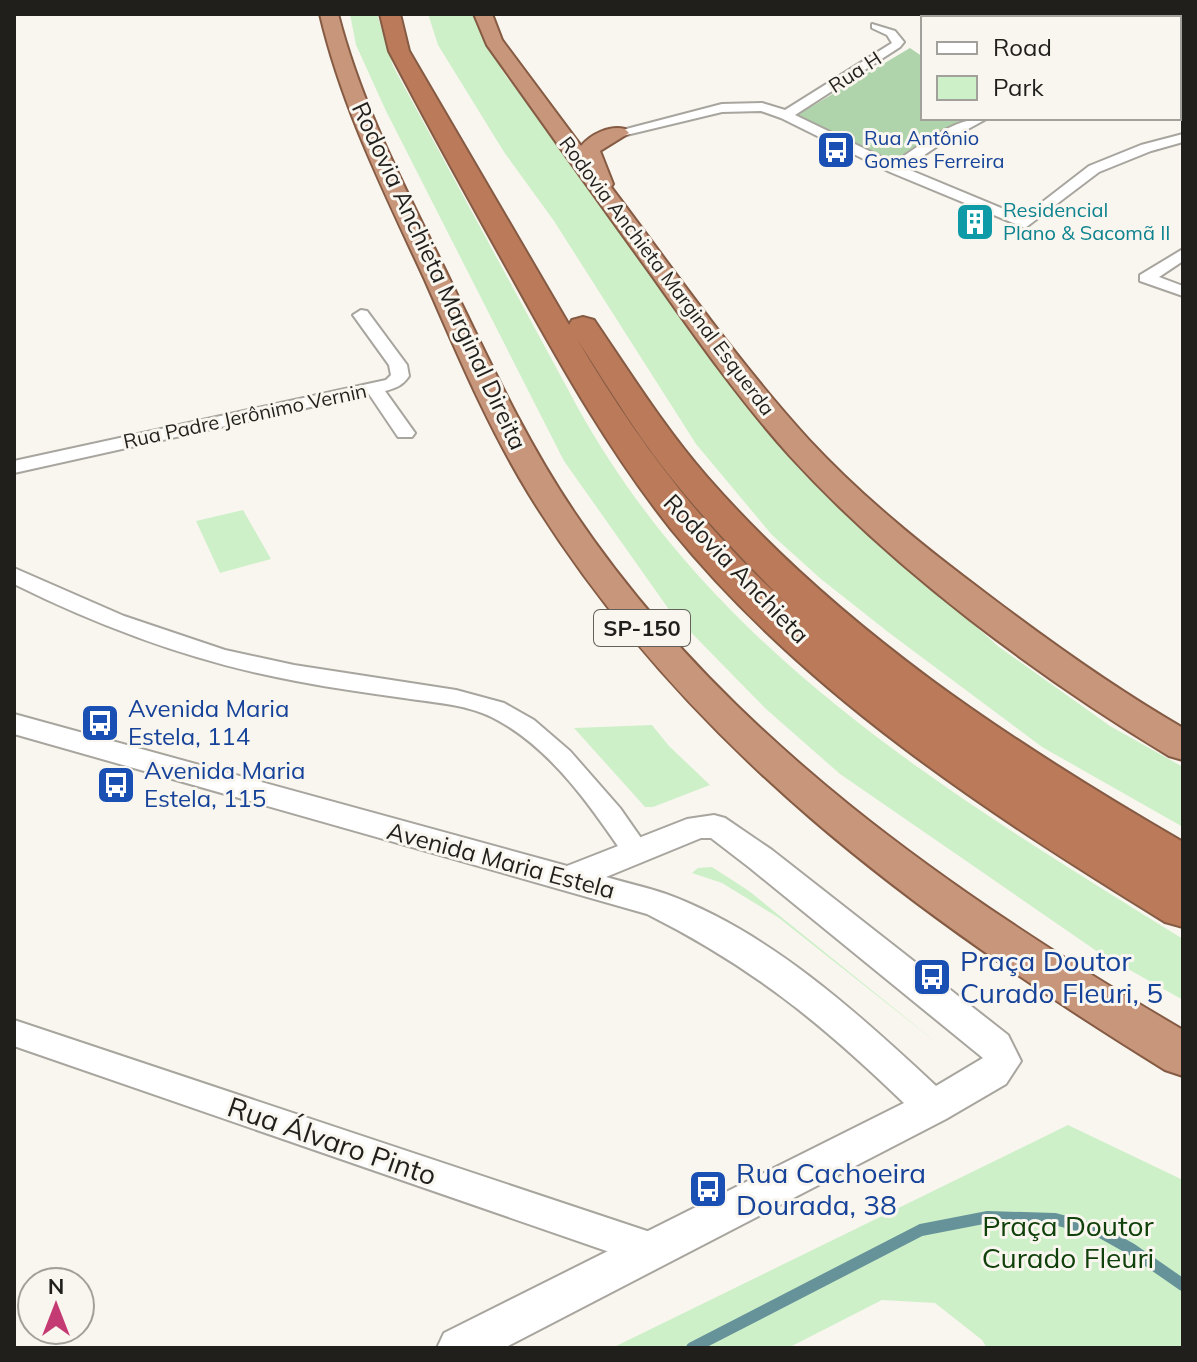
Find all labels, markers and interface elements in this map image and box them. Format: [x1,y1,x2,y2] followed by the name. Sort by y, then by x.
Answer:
[921,16,1181,120] legend
[993,32,1052,62] text: Road
[824,45,886,98] street label: Rua H
[993,72,1044,102] text: Park
[346,97,534,454] street label: Rodovia Anchieta Marginal Direita
[864,125,1005,173] place label: Rua Antônio Gomes Ferreira
[815,129,857,171] bus stop icon: Rua Antônio Gomes Ferreira
[554,131,780,420] street label: Rodovia Anchieta Marginal Esquerda
[1003,197,1171,245] place label: Residencial Plano & Sacomã II
[954,201,996,243] building icon: Residencial Plano & Sacomã II
[121,377,369,454] street label: Rua Padre Jerônimo Vernin
[658,487,816,649] street label: Rodovia Anchieta
[594,610,690,646] road number: SP-150
[128,693,289,751] place label: Avenida Maria Estela, 114
[79,702,121,744] bus stop icon: Avenida Maria Estela, 114
[144,755,305,813] place label: Avenida Maria Estela, 115
[95,764,137,806] bus stop icon: Avenida Maria Estela, 115
[384,815,619,905] street label: Avenida Maria Estela
[960,943,1163,1010] place label: Praça Doutor Curado Fleuri, 5
[911,956,953,998] bus stop icon: Praça Doutor Curado Fleuri, 5
[223,1088,441,1193] street label: Rua Álvaro Pinto
[736,1155,926,1222] place label: Rua Cachoeira Dourada, 38
[687,1168,729,1210] bus stop icon: Rua Cachoeira Dourada, 38
[982,1208,1155,1275] park label: Praça Doutor Curado Fleuri
[16,1266,96,1346] north arrow
[48,1272,64,1300] text: N

